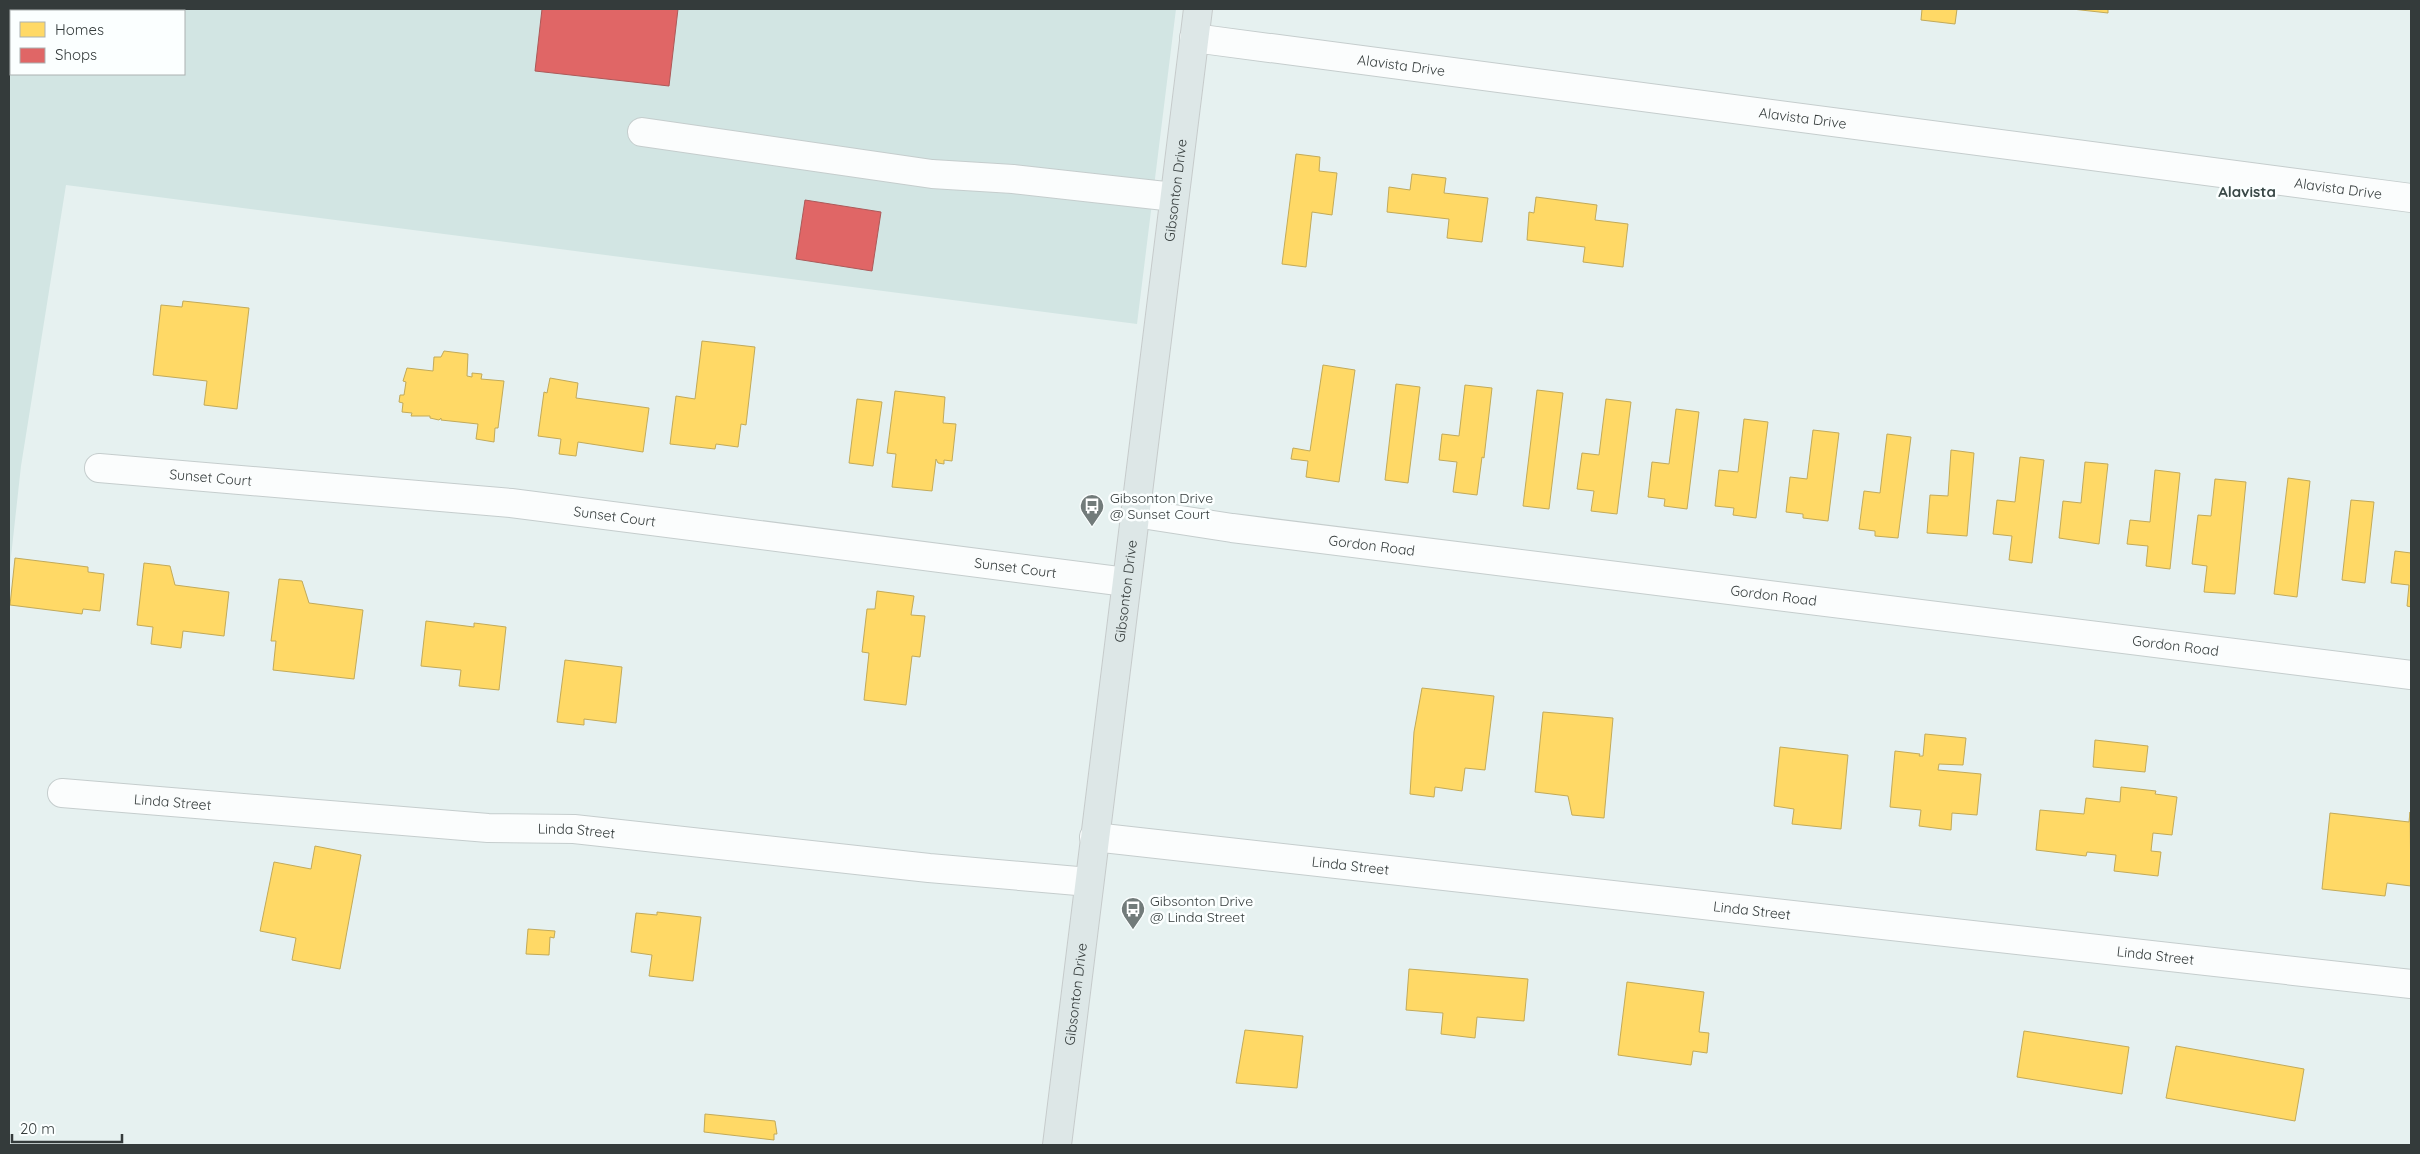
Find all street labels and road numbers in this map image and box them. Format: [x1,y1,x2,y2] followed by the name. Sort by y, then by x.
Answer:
[1356,51,1446,80] street label: Alavista Drive
[1758,103,1848,133] street label: Alavista Drive
[1160,138,1191,243] street label: Gibsonton Drive
[2293,174,2383,203] street label: Alavista Drive
[169,465,253,490] street label: Sunset Court
[572,502,657,531] street label: Sunset Court
[1328,531,1416,560] street label: Gordon Road
[1110,539,1141,644] street label: Gibsonton Drive
[973,554,1058,582] street label: Sunset Court
[1729,581,1818,610] street label: Gordon Road
[2131,631,2220,660] street label: Gordon Road
[133,790,212,814] street label: Linda Street
[538,820,616,842] street label: Linda Street
[1311,852,1390,879] street label: Linda Street
[1712,897,1792,924] street label: Linda Street
[1060,942,1091,1046] street label: Gibsonton Drive
[2116,942,2195,969] street label: Linda Street

